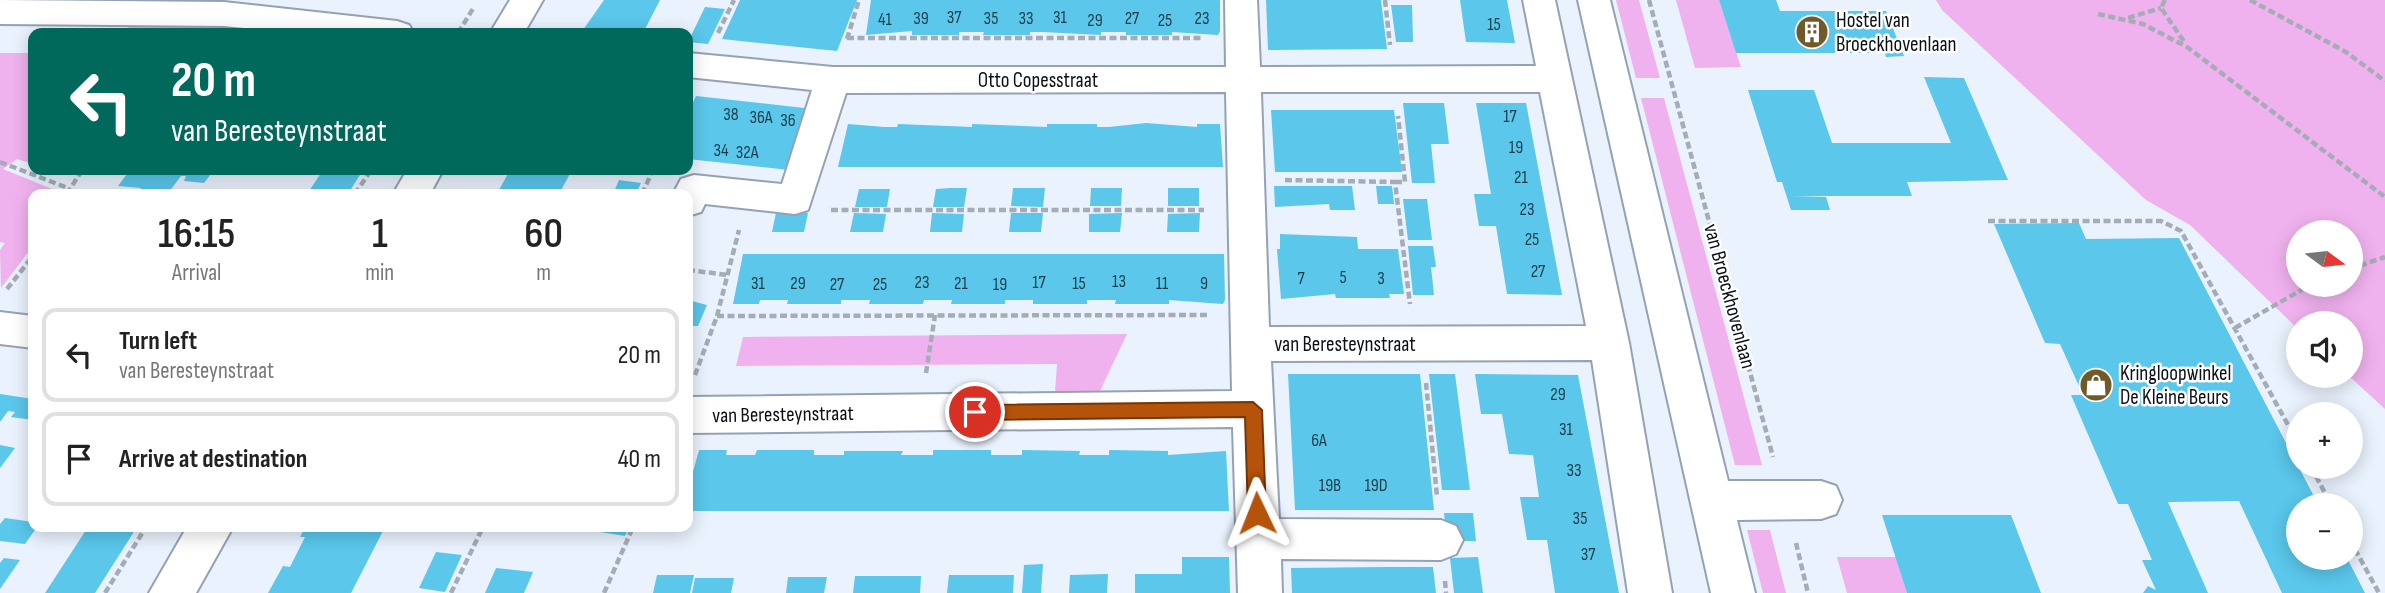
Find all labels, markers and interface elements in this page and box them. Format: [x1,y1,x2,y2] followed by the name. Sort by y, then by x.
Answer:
[947,7,962,28] house number: 37
[1053,7,1068,28] house number: 31
[913,8,929,29] house number: 39
[984,8,998,29] house number: 35
[1018,8,1034,29] house number: 33
[1125,8,1140,29] house number: 27
[1195,8,1210,29] house number: 23
[1836,8,1957,57] place label: Hostel van Broeckhovenlaan
[878,9,893,30] house number: 41
[1087,10,1103,31] house number: 29
[1158,10,1172,31] house number: 25
[1793,13,1831,51] building icon: Hostel van Broeckhovenlaan
[1487,14,1501,35] house number: 15
[171,52,256,111] text: 20 m
[56,56,147,147] icon: left
[978,68,1098,93] street label: Otto Copesstraat
[723,104,739,125] house number: 38
[1503,106,1518,127] house number: 17
[749,107,773,128] house number: 36A
[780,110,796,131] house number: 36
[171,112,387,151] text: van Beresteynstraat
[1509,137,1523,158] house number: 19
[713,140,729,161] house number: 34
[736,142,759,163] house number: 32A
[1514,167,1529,188] house number: 21
[1520,199,1535,220] house number: 23
[158,209,235,260] text: 16:15
[372,209,388,260] text: 1
[524,209,563,260] text: 60
[2286,220,2362,298] north arrow
[2286,220,2363,570] map controls
[1698,221,1761,371] street label: van Broeckhovenlaan
[1525,229,1539,250] house number: 25
[172,259,221,287] text: Arrival
[365,259,394,287] text: min
[536,259,551,287] text: m
[1531,261,1546,282] house number: 27
[1339,267,1347,288] house number: 5
[1297,268,1305,289] house number: 7
[1377,268,1385,289] house number: 3
[1112,271,1126,292] house number: 13
[915,272,930,293] house number: 23
[1032,272,1047,293] house number: 17
[751,273,766,294] house number: 31
[790,273,806,294] house number: 29
[954,273,969,294] house number: 21
[1072,273,1086,294] house number: 15
[1156,273,1169,294] house number: 11
[1200,273,1208,294] house number: 9
[830,274,845,295] house number: 27
[873,274,887,295] house number: 25
[993,274,1007,295] house number: 19
[2286,311,2363,388] button: sound
[119,326,197,357] text: Turn left
[1274,332,1416,357] street label: van Beresteynstraat
[60,336,98,374] icon: left
[618,340,661,371] text: 20 m
[119,357,274,385] text: van Beresteynstraat
[2120,361,2231,410] place label: Kringloopwinkel De Kleine Beurs
[2077,366,2115,404] shop icon: Kringloopwinkel De Kleine Beurs
[945,382,1005,442] pin
[1550,384,1566,405] house number: 29
[956,393,994,431] icon: arrive
[712,401,854,428] street label: van Beresteynstraat
[2286,402,2363,479] button: +
[1559,419,1574,440] house number: 31
[1311,430,1327,451] house number: 6A
[60,440,98,478] icon: arrive
[119,444,307,475] text: Arrive at destination
[618,444,661,475] text: 40 m
[1566,460,1582,481] house number: 33
[1319,475,1341,496] house number: 19B
[1364,475,1388,496] house number: 19D
[1220,476,1294,550] position arrow
[2286,493,2363,570] button: −
[1573,508,1587,529] house number: 35
[1581,544,1596,565] house number: 37

